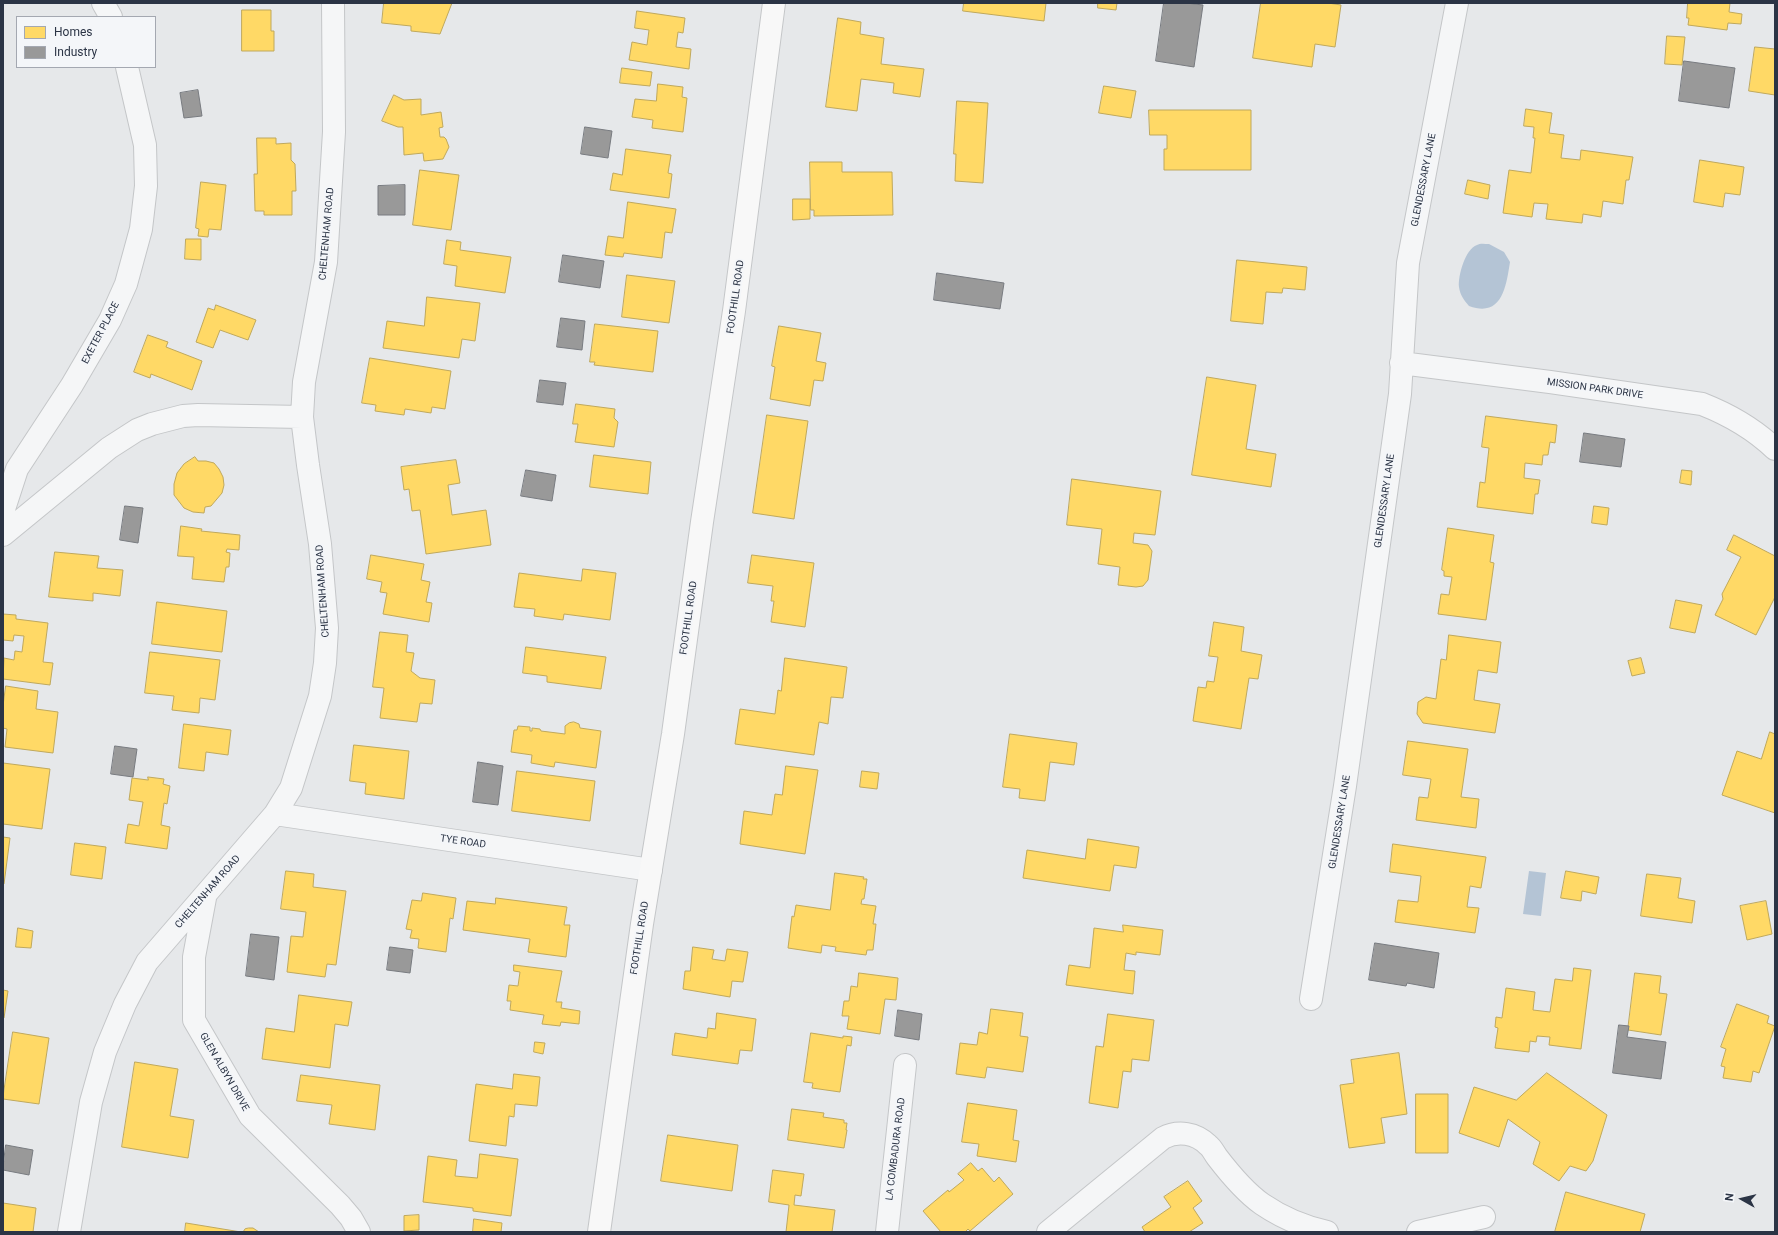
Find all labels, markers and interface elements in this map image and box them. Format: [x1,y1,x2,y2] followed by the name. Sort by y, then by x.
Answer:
[16,16,156,68] legend
[54,25,92,39] text: Homes
[54,45,97,59] text: Industry
[1409,132,1439,228] street label: GLENDESSARY LANE
[317,187,337,281] street label: CHELTENHAM ROAD
[725,259,747,335] street label: FOOTHILL ROAD
[80,300,122,366] street label: EXETER PLACE
[1546,376,1644,402] street label: MISSION PARK DRIVE
[1372,453,1398,549] street label: GLENDESSARY LANE
[314,544,332,638] street label: CHELTENHAM ROAD
[678,580,700,656] street label: FOOTHILL ROAD
[1327,774,1353,870] street label: GLENDESSARY LANE
[439,833,487,851] street label: TYE ROAD
[173,853,243,931] street label: CHELTENHAM ROAD
[628,900,652,976] street label: FOOTHILL ROAD
[197,1031,251,1113] street label: GLEN ALBYN DRIVE
[884,1097,908,1201] street label: LA COMBADURA ROAD
[1722,1179,1762,1219] north arrow
[1723,1193,1737,1202] text: N

